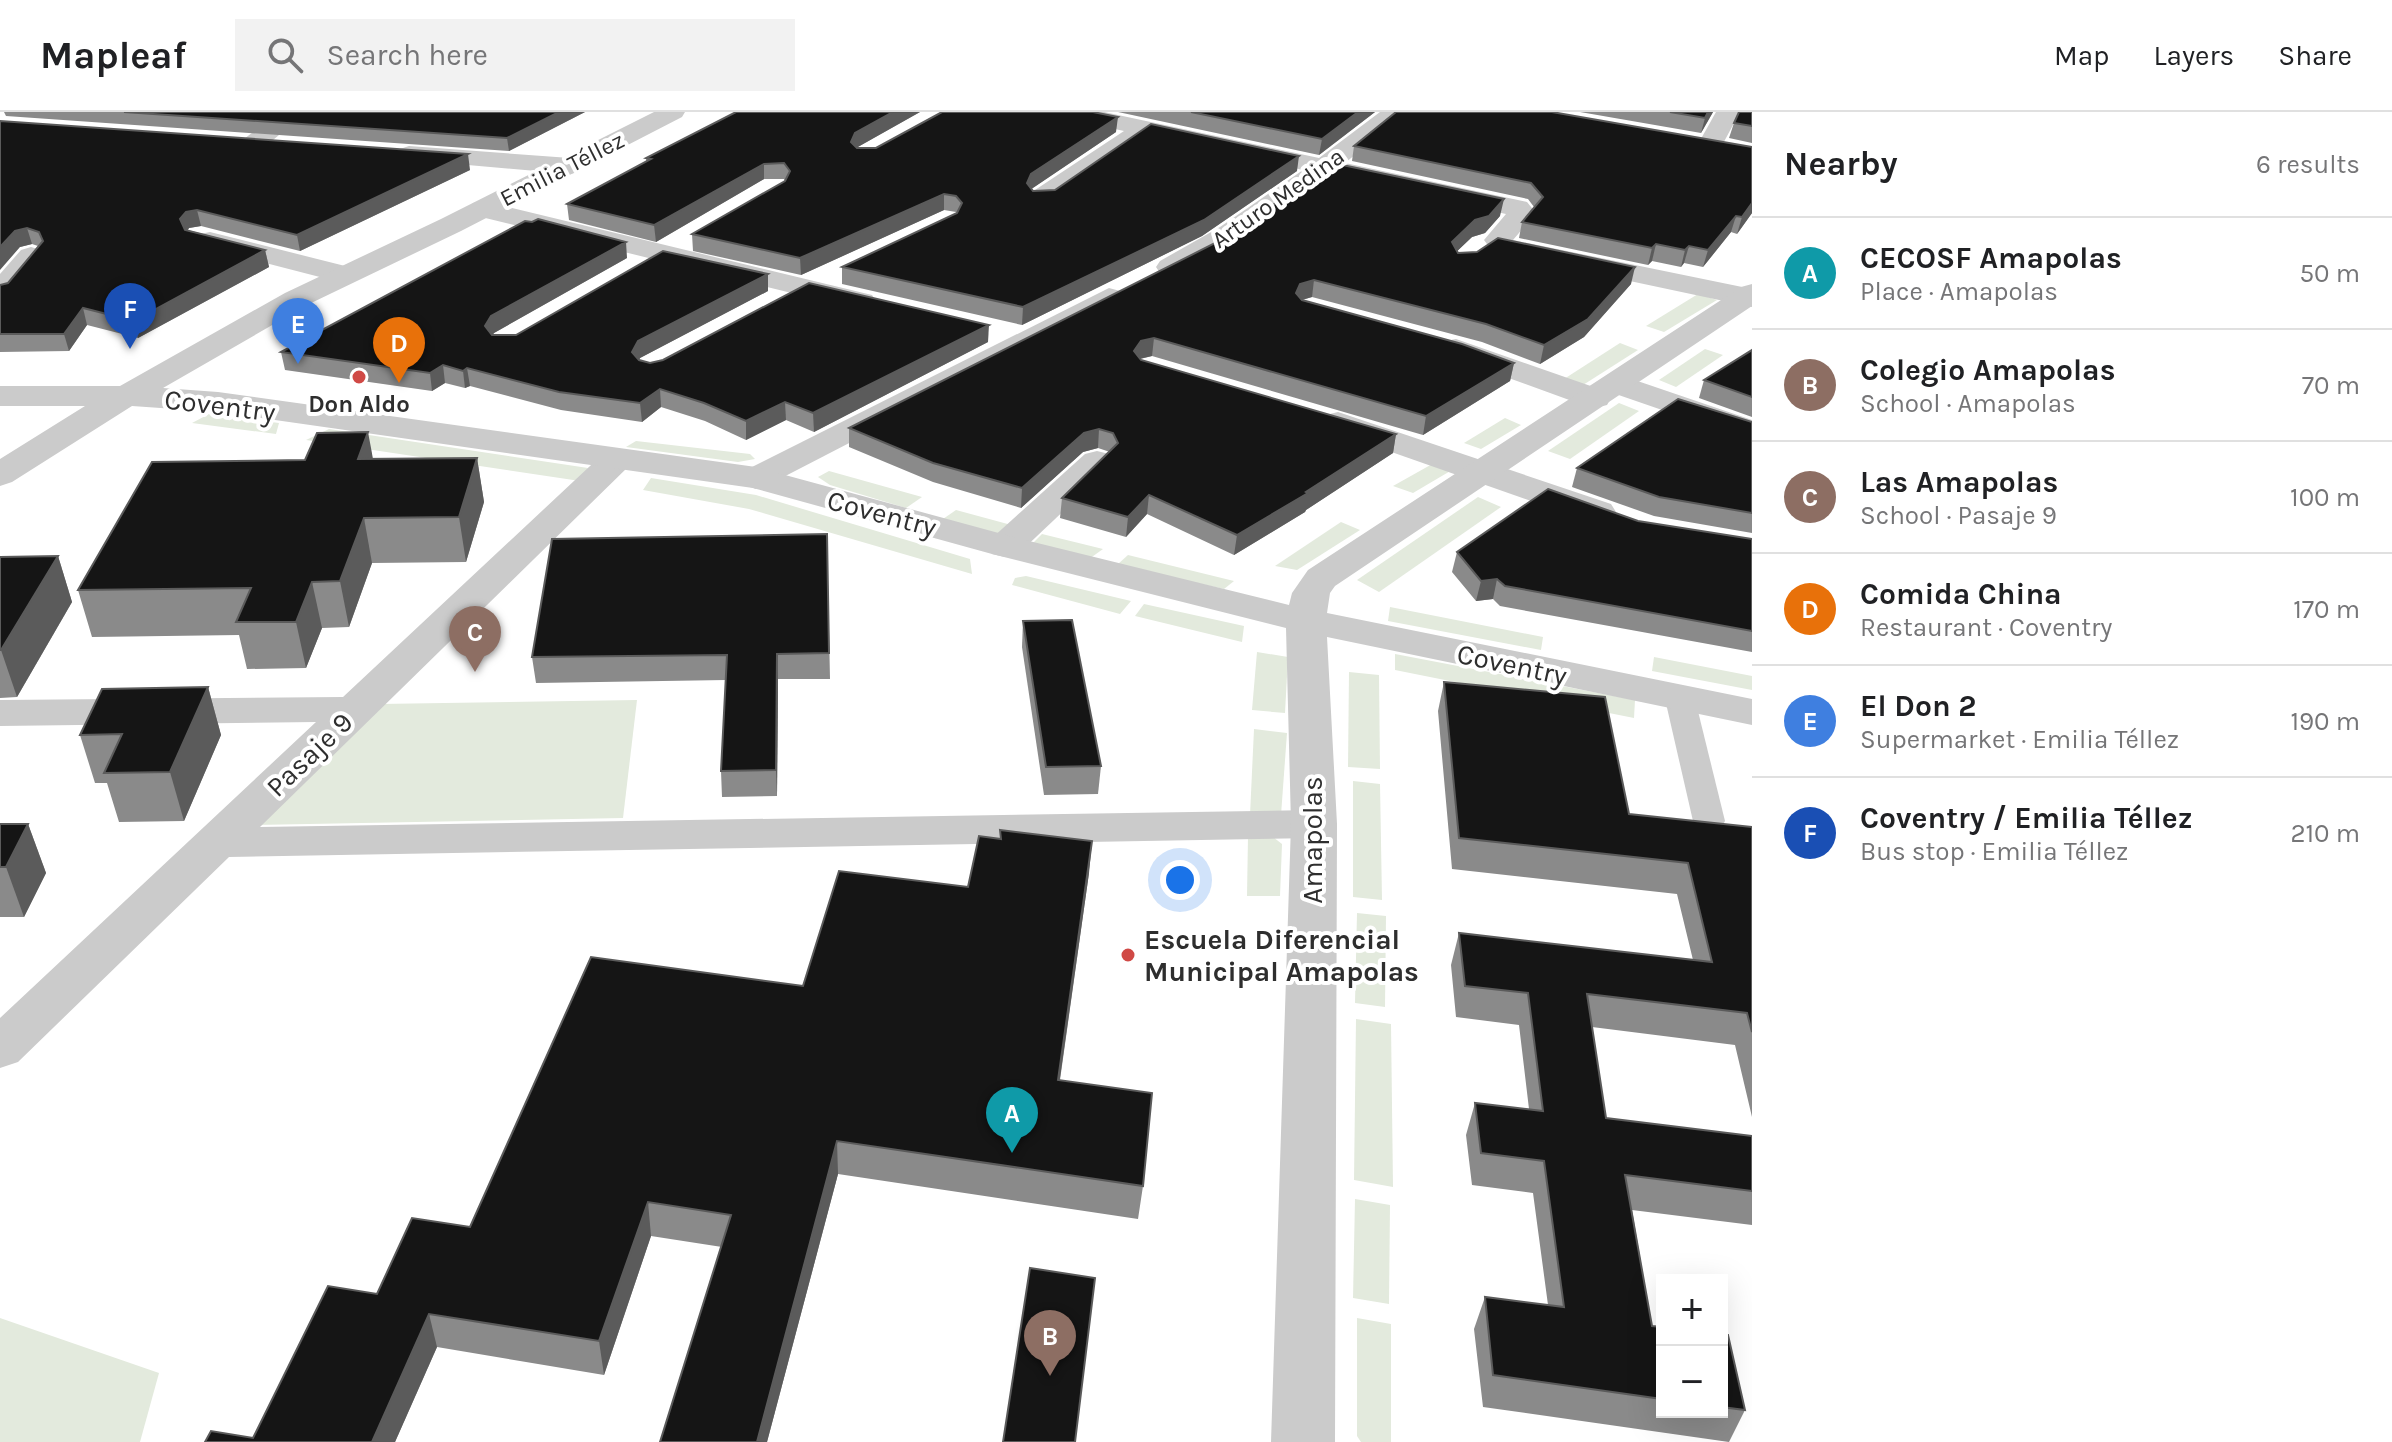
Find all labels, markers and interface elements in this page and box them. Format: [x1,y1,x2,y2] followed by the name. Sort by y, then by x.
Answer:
[235,19,795,91] search box
[40,33,187,78] text: Mapleaf
[263,33,307,77] icon: search
[327,37,488,73] text: Search here
[2054,39,2109,72] text: Map
[2153,39,2234,72] text: Layers
[2278,39,2352,72] text: Share
[495,126,629,212] street label: Emilia Téllez
[1206,142,1350,254] street label: Arturo Medina
[1784,144,1898,184] text: Nearby
[2256,149,2360,180] text: 6 results
[1860,240,2122,276] text: CECOSF Amapolas
[1802,258,1818,289] text: A
[2299,258,2360,289] text: 50 m
[1860,276,2058,307] text: Place · Amapolas
[104,283,156,349] pin: F
[272,298,324,364] pin: E
[373,317,425,383] pin: D
[1860,352,2115,388] text: Colegio Amapolas
[350,368,368,386] marker: Don Aldo
[1802,370,1818,401] text: B
[2302,370,2360,401] text: 70 m
[163,382,277,429] street label: Coventry
[1860,388,2076,419] text: School · Amapolas
[308,390,410,418] place label: Don Aldo
[1860,464,2058,500] text: Las Amapolas
[1802,482,1818,513] text: C
[2290,482,2360,513] text: 100 m
[824,483,940,544] street label: Coventry
[1860,500,2057,531] text: School · Pasaje 9
[1860,576,2062,612] text: Comida China
[1801,594,1819,625] text: D
[2293,594,2360,625] text: 170 m
[449,606,501,672] pin: C
[1860,612,2112,643] text: Restaurant · Coventry
[1454,637,1570,692] street label: Coventry
[1860,688,1976,724] text: El Don 2
[259,705,359,803] street label: Pasaje 9
[1802,706,1818,737] text: E
[2290,706,2360,737] text: 190 m
[1860,724,2179,755] text: Supermarket · Emilia Téllez
[1296,776,1329,904] street label: Amapolas
[1860,800,2193,836] text: Coventry / Emilia Téllez
[1803,818,1817,849] text: F
[2290,818,2360,849] text: 210 m
[1860,836,2128,867] text: Bus stop · Emilia Téllez
[1160,860,1200,900] your location
[1144,923,1419,988] place label: Escuela Diferencial Municipal Amapolas
[1119,946,1137,964] marker: Escuela Diferencial Municipal Amapolas
[986,1087,1038,1153] pin: A
[1656,1274,1728,1418] map controls
[1656,1274,1728,1346] button: +
[1024,1310,1076,1376] pin: B
[1656,1346,1728,1418] button: −

